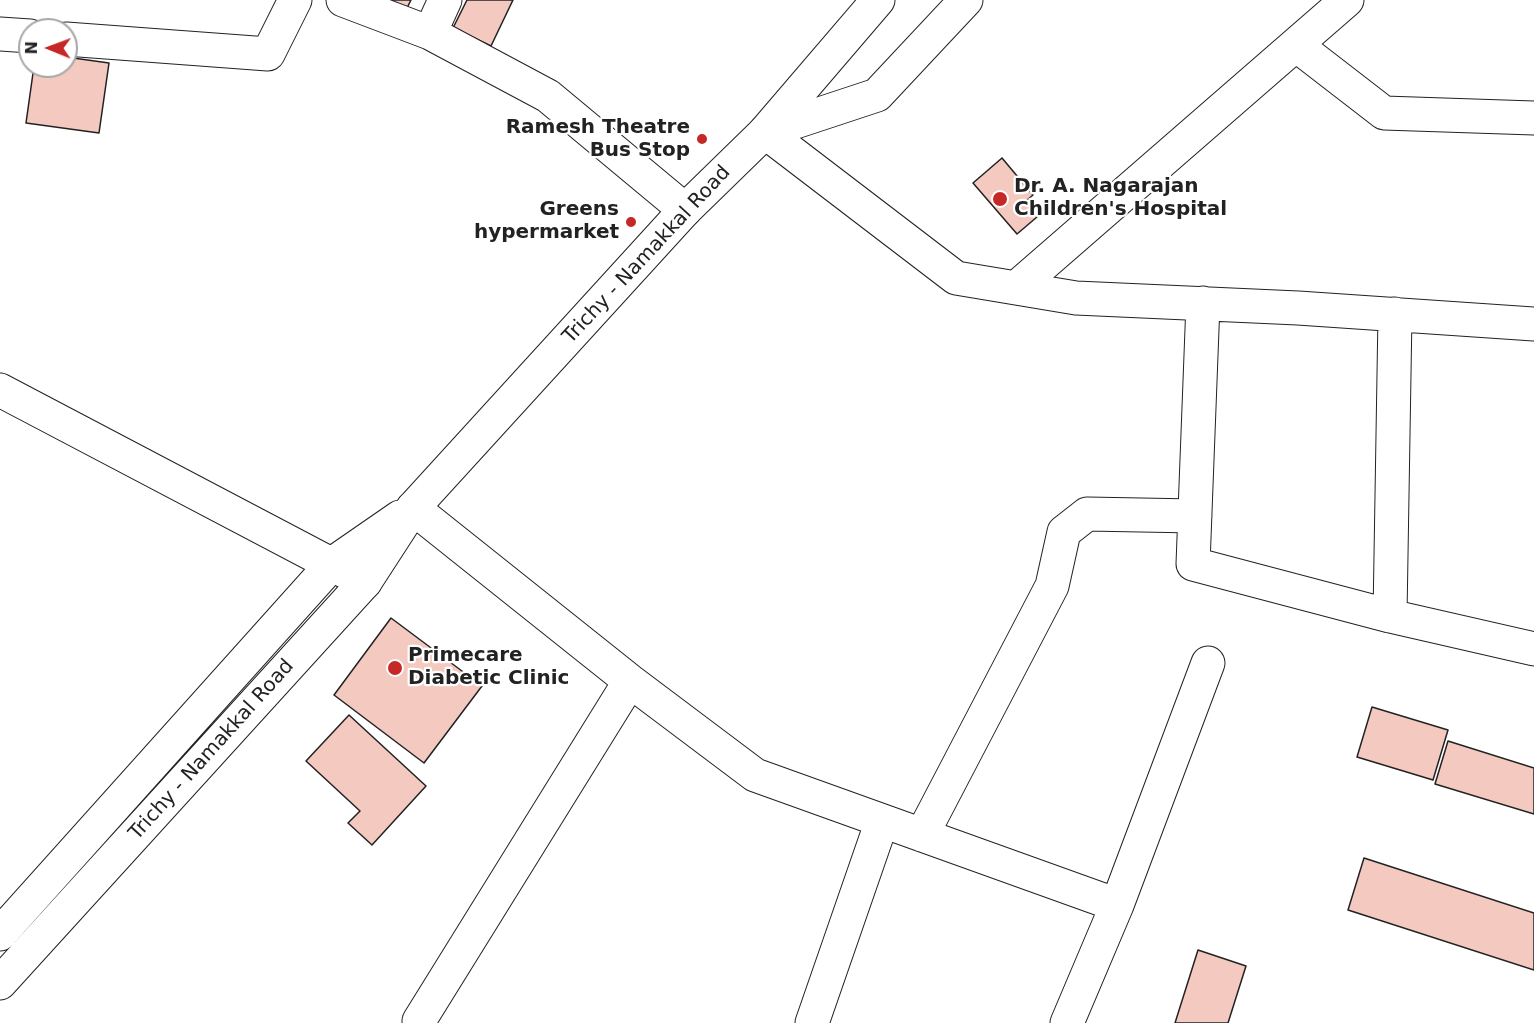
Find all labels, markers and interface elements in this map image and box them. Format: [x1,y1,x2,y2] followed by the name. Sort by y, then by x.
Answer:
[18,18,78,78] north arrow
[22,41,41,55] text: N
[506,116,690,163] place label: Ramesh Theatre Bus Stop
[695,132,709,146] marker: Ramesh Theatre Bus Stop
[558,161,736,349] street label: Trichy - Namakkal Road
[1014,175,1227,222] place label: Dr. A. Nagarajan Children's Hospital
[991,190,1009,208] marker: Dr. A. Nagarajan Children's Hospital
[474,198,619,245] place label: Greens hypermarket
[624,215,638,229] marker: Greens hypermarket
[408,644,569,691] place label: Primecare Diabetic Clinic
[125,655,299,845] street label: Trichy - Namakkal Road
[386,659,404,677] marker: Primecare Diabetic Clinic

